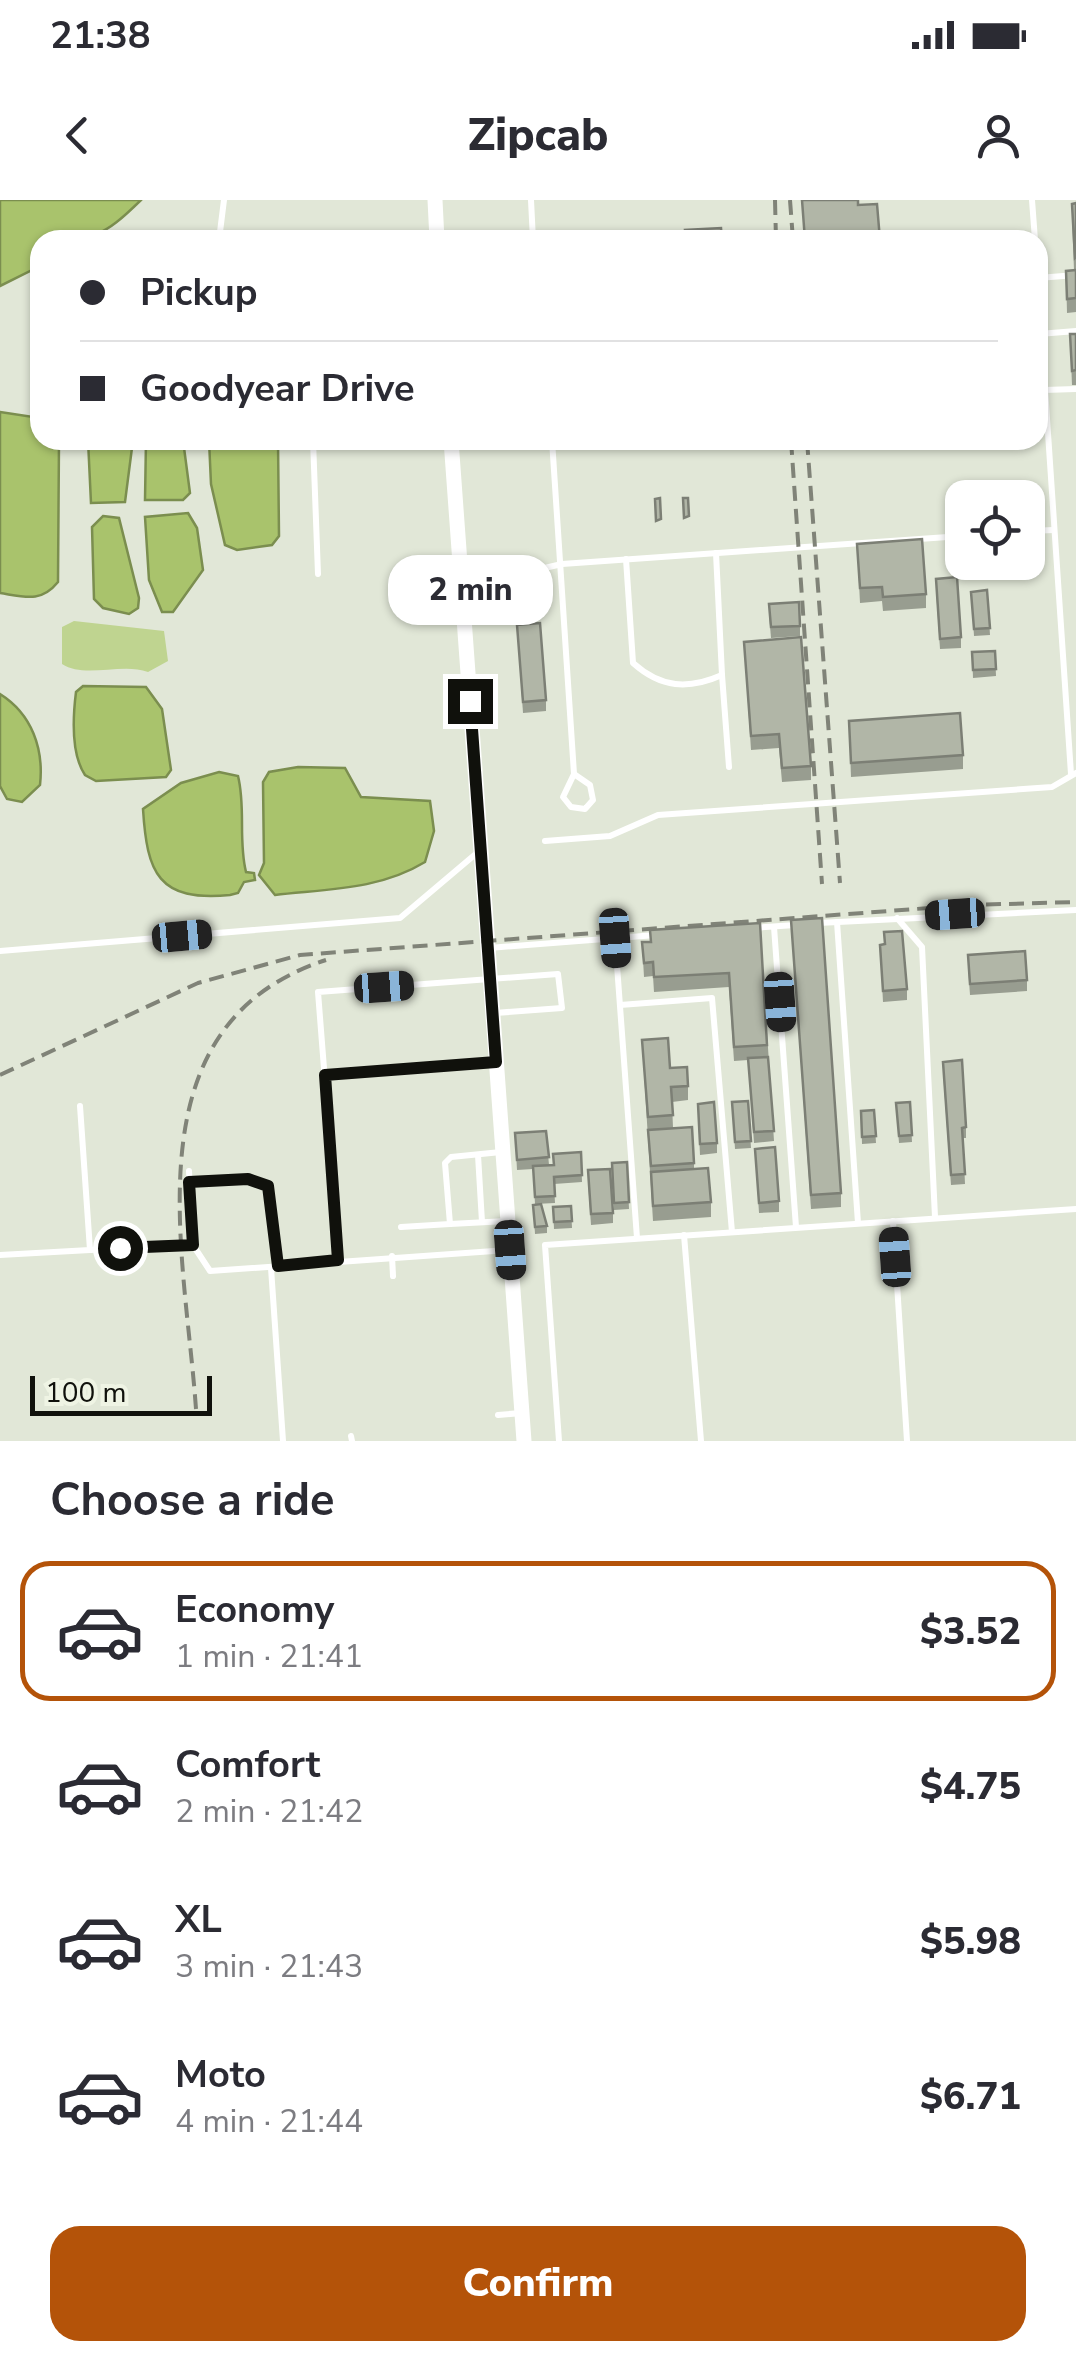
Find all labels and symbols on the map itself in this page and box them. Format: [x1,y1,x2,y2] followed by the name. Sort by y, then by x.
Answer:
[388,556,552,626] callout: 2 min
[448,679,493,724] route end
[924,897,986,931] car
[598,907,632,969] car
[151,918,213,954] car
[353,970,415,1004] car
[763,971,797,1033] car
[493,1219,527,1281] car
[98,1226,143,1271] route start
[878,1226,912,1288] car
[30,1371,212,1416] scale bar

